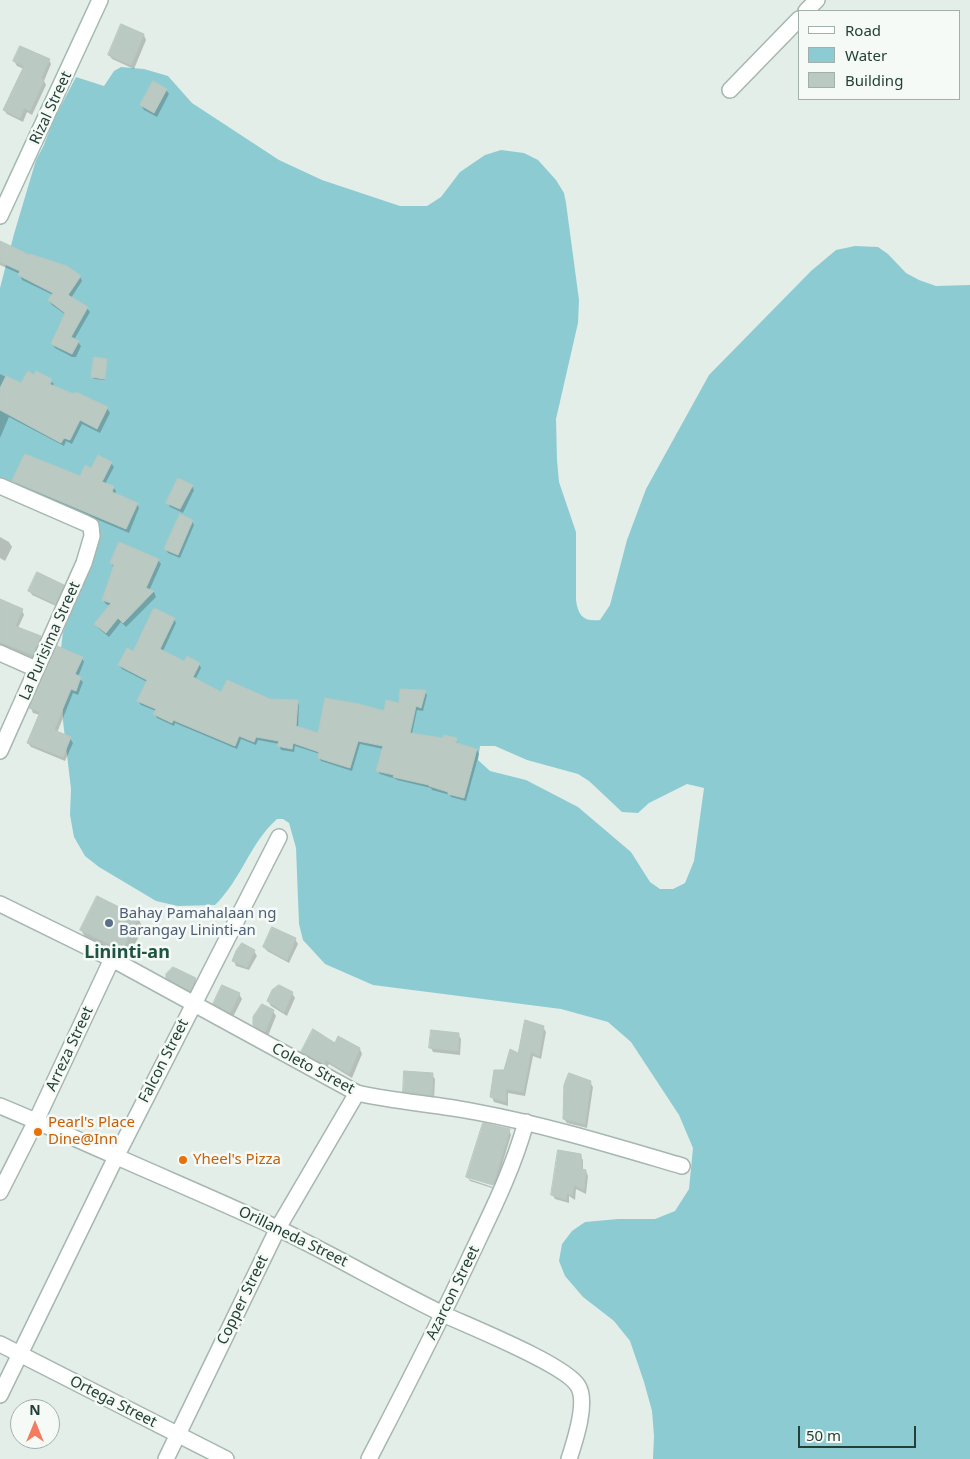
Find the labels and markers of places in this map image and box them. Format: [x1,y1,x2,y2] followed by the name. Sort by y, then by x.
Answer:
[119,905,276,940] place label: Bahay Pamahalaan ng Barangay Lininti-an
[103,917,115,929] marker: Bahay Pamahalaan ng Barangay Lininti-an
[48,1114,135,1149] place label: Pearl's Place Dine@Inn
[32,1126,44,1138] marker: Pearl's Place Dine@Inn
[193,1151,281,1169] place label: Yheel's Pizza
[177,1154,189,1166] marker: Yheel's Pizza

